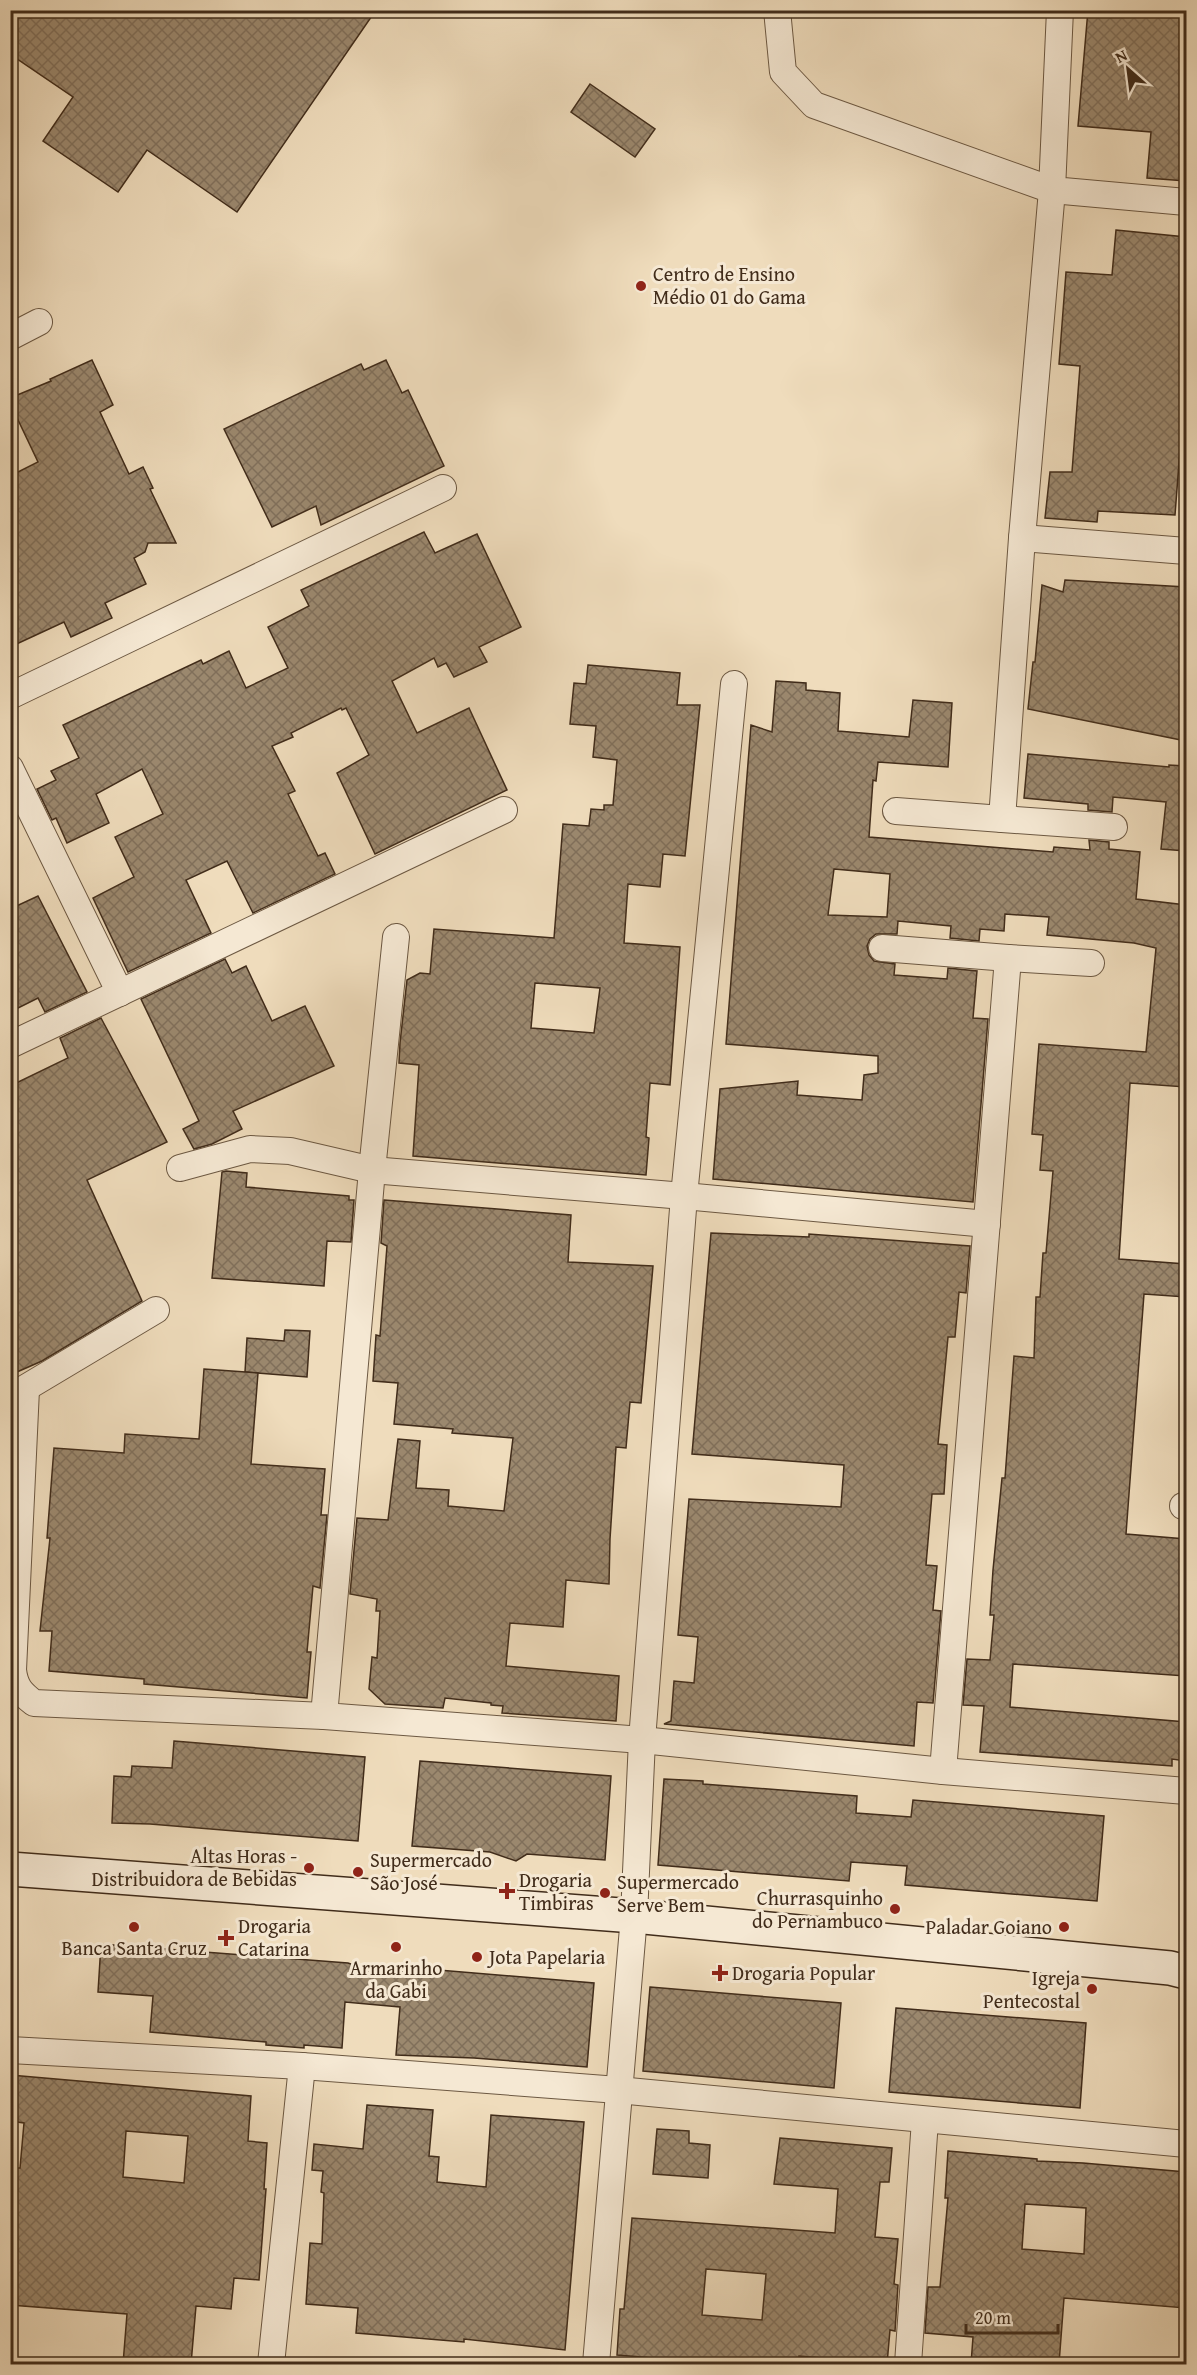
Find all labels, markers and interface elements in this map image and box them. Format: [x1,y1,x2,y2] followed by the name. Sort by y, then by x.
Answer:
[1098,39,1158,99] north arrow
[1111,43,1132,69] text: N
[653,259,806,311] place label: Centro de Ensino Médio 01 do Gama
[634,279,648,293] marker: Centro de Ensino Médio 01 do Gama
[92,1841,297,1893] place label: Altas Horas - Distribuidora de Bebidas
[370,1845,492,1897] place label: Supermercado São José
[302,1861,316,1875] marker: Altas Horas - Distribuidora de Bebidas
[351,1865,365,1879] marker: Supermercado São José
[519,1865,594,1917] place label: Drogaria Timbiras
[617,1867,739,1919] place label: Supermercado Serve Bem
[752,1883,883,1935] place label: Churrasquinho do Pernambuco
[500,1884,514,1898] marker: Drogaria Timbiras
[598,1886,612,1900] marker: Supermercado Serve Bem
[888,1902,902,1916] marker: Churrasquinho do Pernambuco
[238,1911,312,1963] place label: Drogaria Catarina
[925,1912,1052,1941] place label: Paladar Goiano
[127,1920,141,1934] marker: Banca Santa Cruz
[1057,1920,1071,1934] marker: Paladar Goiano
[219,1931,233,1945] marker: Drogaria Catarina
[62,1933,207,1962] place label: Banca Santa Cruz
[389,1940,403,1954] marker: Armarinho da Gabi
[486,1942,606,1971] place label: Jota Papelaria
[470,1950,484,1964] marker: Jota Papelaria
[350,1953,442,2005] place label: Armarinho da Gabi
[732,1958,875,1987] place label: Drogaria Popular
[983,1963,1081,2015] place label: Igreja Pentecostal
[713,1966,727,1980] marker: Drogaria Popular
[1085,1982,1099,1996] marker: Igreja Pentecostal
[966,2297,1058,2335] scale bar
[975,2304,1011,2331] text: 20 m

